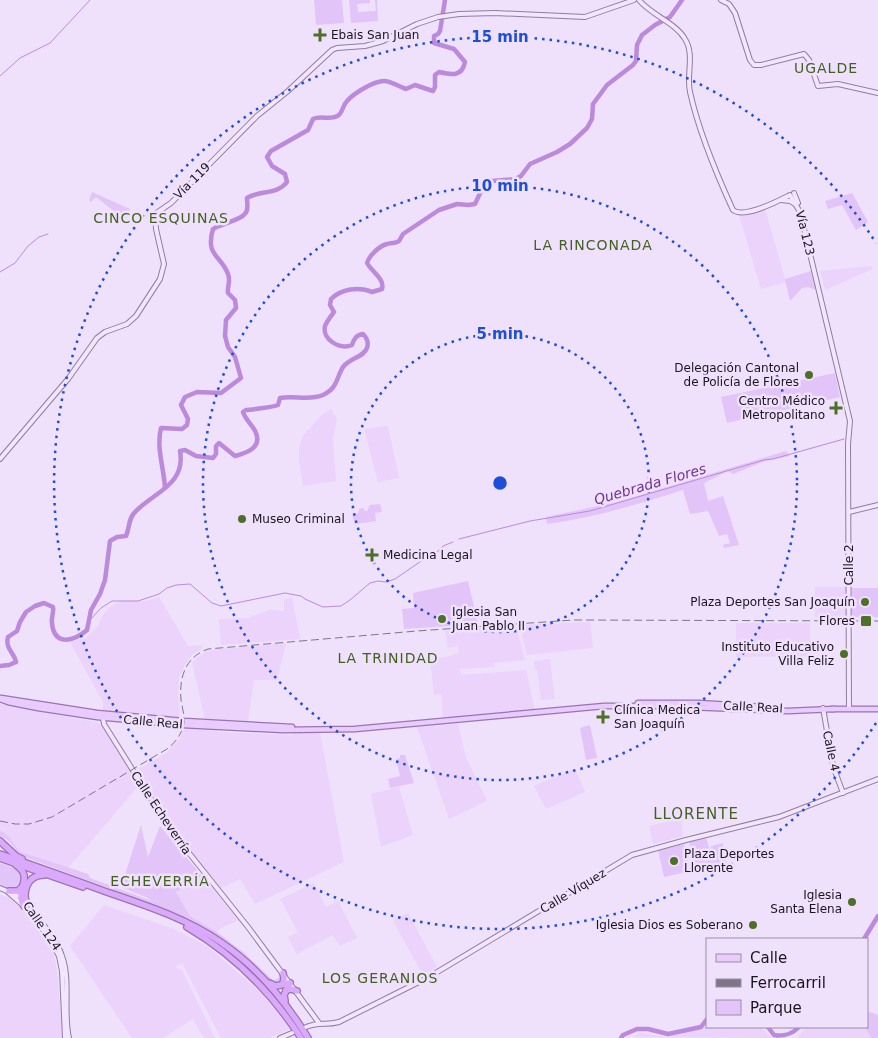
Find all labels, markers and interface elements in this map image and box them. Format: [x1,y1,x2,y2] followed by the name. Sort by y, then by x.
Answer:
[313,28,327,42] marker: Ebais San Juan
[331,28,419,42] place label: Ebais San Juan
[471,28,529,46] text: 15 min
[794,60,858,76] district label: UGALDE
[171,160,213,202] street label: Vía 119
[471,177,529,195] text: 10 min
[793,209,817,257] street label: Vía 123
[93,210,229,226] district label: CINCO ESQUINAS
[533,237,653,253] district label: LA RINCONADA
[476,325,524,343] text: 5 min
[674,361,799,389] place label: Delegación Cantonal de Policía de Flores
[803,369,815,381] marker: Delegación Cantonal de Policía de Flores
[738,394,825,422] place label: Centro Médico Metropolitano
[829,401,843,415] marker: Centro Médico Metropolitano
[592,460,708,508] water label: Quebrada Flores
[491,474,509,492] centre of rings
[252,512,345,526] place label: Museo Criminal
[236,513,248,525] marker: Museo Criminal
[842,544,856,586] street label: Calle 2
[365,548,379,562] marker: Medicina Legal
[383,548,473,562] place label: Medicina Legal
[690,595,855,609] place label: Plaza Deportes San Joaquín
[859,596,871,608] marker: Plaza Deportes San Joaquín
[451,605,525,633] place label: Iglesia San Juan Pablo II
[436,613,448,625] marker: Iglesia San Juan Pablo II
[819,614,855,628] place label: Flores
[859,614,873,628] marker: Flores
[721,640,834,668] place label: Instituto Educativo Villa Feliz
[838,648,850,660] marker: Instituto Educativo Villa Feliz
[337,650,439,666] district label: LA TRINIDAD
[723,698,783,716] street label: Calle Real
[614,703,700,731] place label: Clínica Medica San Joaquín
[596,710,610,724] marker: Clínica Medica San Joaquín
[123,712,183,732] street label: Calle Real
[820,729,842,773] street label: Calle 4
[128,769,194,857] street label: Calle Echeverría
[653,805,739,823] district label: LLORENTE
[684,847,774,875] place label: Plaza Deportes Llorente
[668,855,680,867] marker: Plaza Deportes Llorente
[538,866,608,916] street label: Calle Víquez
[110,873,210,889] district label: ECHEVERRÍA
[770,888,842,916] place label: Iglesia Santa Elena
[846,896,858,908] marker: Iglesia Santa Elena
[20,899,64,953] street label: Calle 124
[596,918,743,932] place label: Iglesia Dios es Soberano
[747,919,759,931] marker: Iglesia Dios es Soberano
[706,938,868,1028] legend
[750,949,787,967] text: Calle
[322,970,438,986] district label: LOS GERANIOS
[750,974,826,992] text: Ferrocarril
[750,999,802,1017] text: Parque

